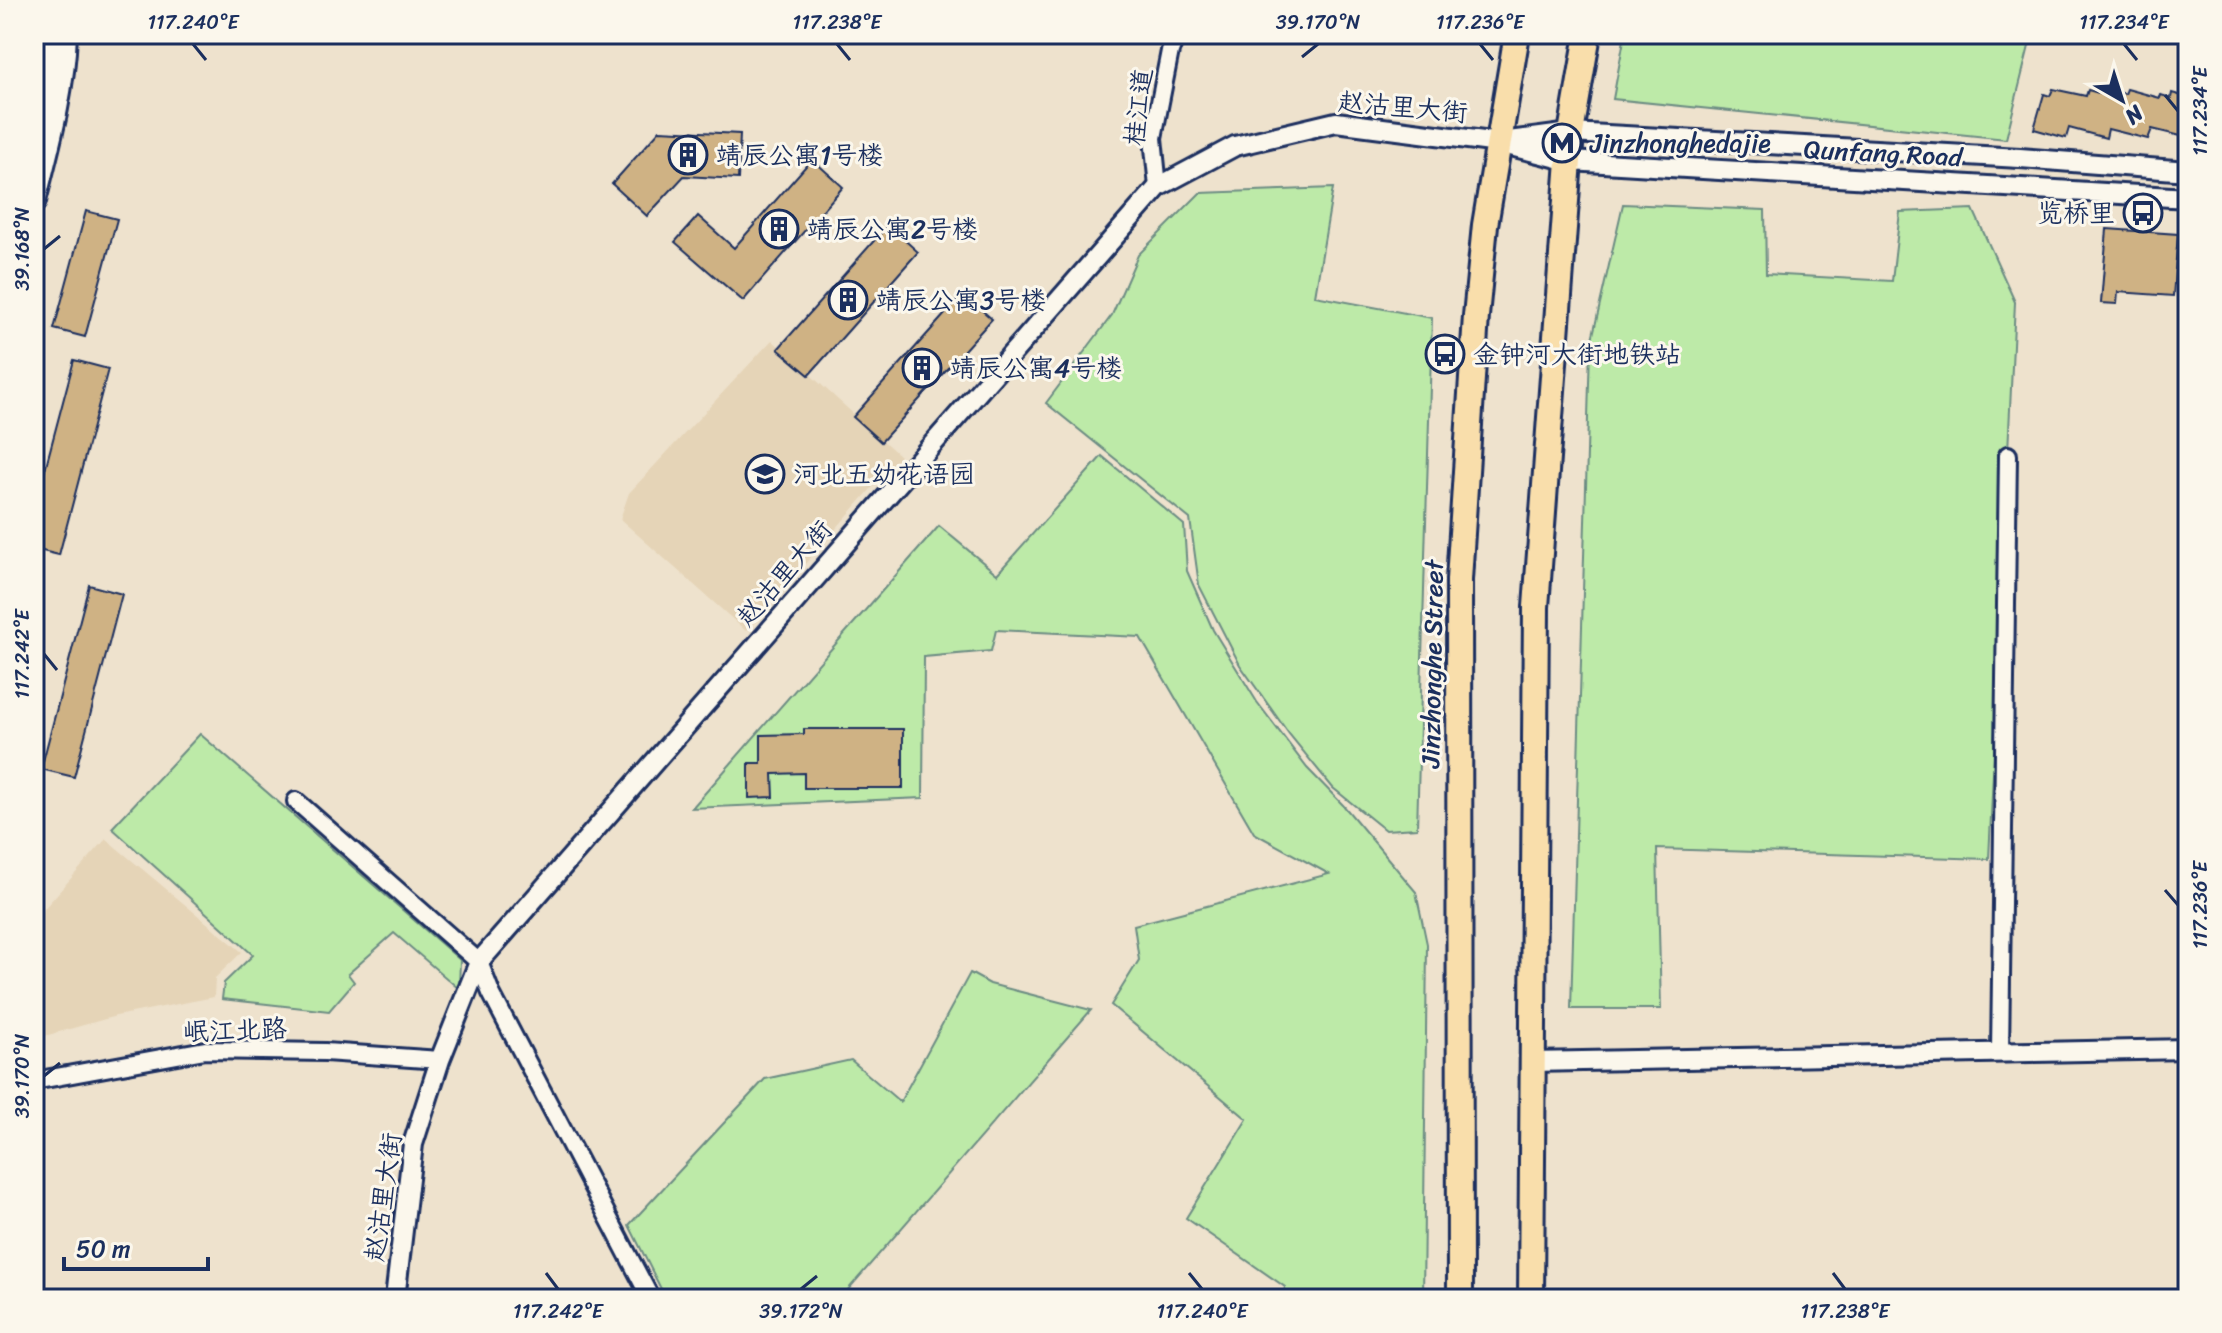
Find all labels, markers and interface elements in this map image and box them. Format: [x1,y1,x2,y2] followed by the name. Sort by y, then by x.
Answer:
[148,5,240,40] text: 117.240°E
[793,5,883,40] text: 117.238°E
[1276,5,1360,40] text: 39.170°N
[1436,5,1526,40] text: 117.236°E
[2079,5,2171,40] text: 117.234°E
[2082,60,2162,140] north arrow
[2183,64,2218,156] text: 117.234°E
[1110,65,1166,149] street label: 桂江道
[1336,78,1470,136] street label: 赵沽里大街
[2115,95,2153,136] text: N
[1589,120,1771,166] place label: Jinzhonghedajie
[1541,122,1583,164] metro station icon: Jinzhonghedajie
[1803,126,1966,180] street label: Qunfang Road
[716,132,883,178] place label: 靖辰公寓1号楼
[667,134,709,176] building icon: 靖辰公寓1号楼
[2037,190,2115,236] place label: 览桥里
[2122,192,2164,234] bus stop icon: 览桥里
[807,206,978,252] place label: 靖辰公寓2号楼
[5,207,40,291] text: 39.168°N
[758,208,800,250] building icon: 靖辰公寓2号楼
[876,277,1046,323] place label: 靖辰公寓3号楼
[827,279,869,321] building icon: 靖辰公寓3号楼
[1473,331,1681,377] place label: 金钟河大街地铁站
[1424,333,1466,375] bus stop icon: 金钟河大街地铁站
[950,345,1122,391] place label: 靖辰公寓4号楼
[901,347,943,389] building icon: 靖辰公寓4号楼
[793,451,975,497] place label: 河北五幼花语园
[744,453,786,495] school or university icon: 河北五幼花语园
[724,509,844,637] street label: 赵沽里大街
[1407,558,1457,769] street label: Jinzhonghe Street
[5,607,40,699] text: 117.242°E
[2183,859,2218,949] text: 117.236°E
[182,1005,288,1055] street label: 岷江北路
[5,1034,40,1118] text: 39.170°N
[351,1129,415,1265] street label: 赵沽里大街
[64,1221,208,1271] scale bar
[76,1228,131,1270] text: 50 m
[513,1294,605,1329] text: 117.242°E
[759,1294,843,1329] text: 39.172°N
[1157,1294,1249,1329] text: 117.240°E
[1801,1294,1891,1329] text: 117.238°E

